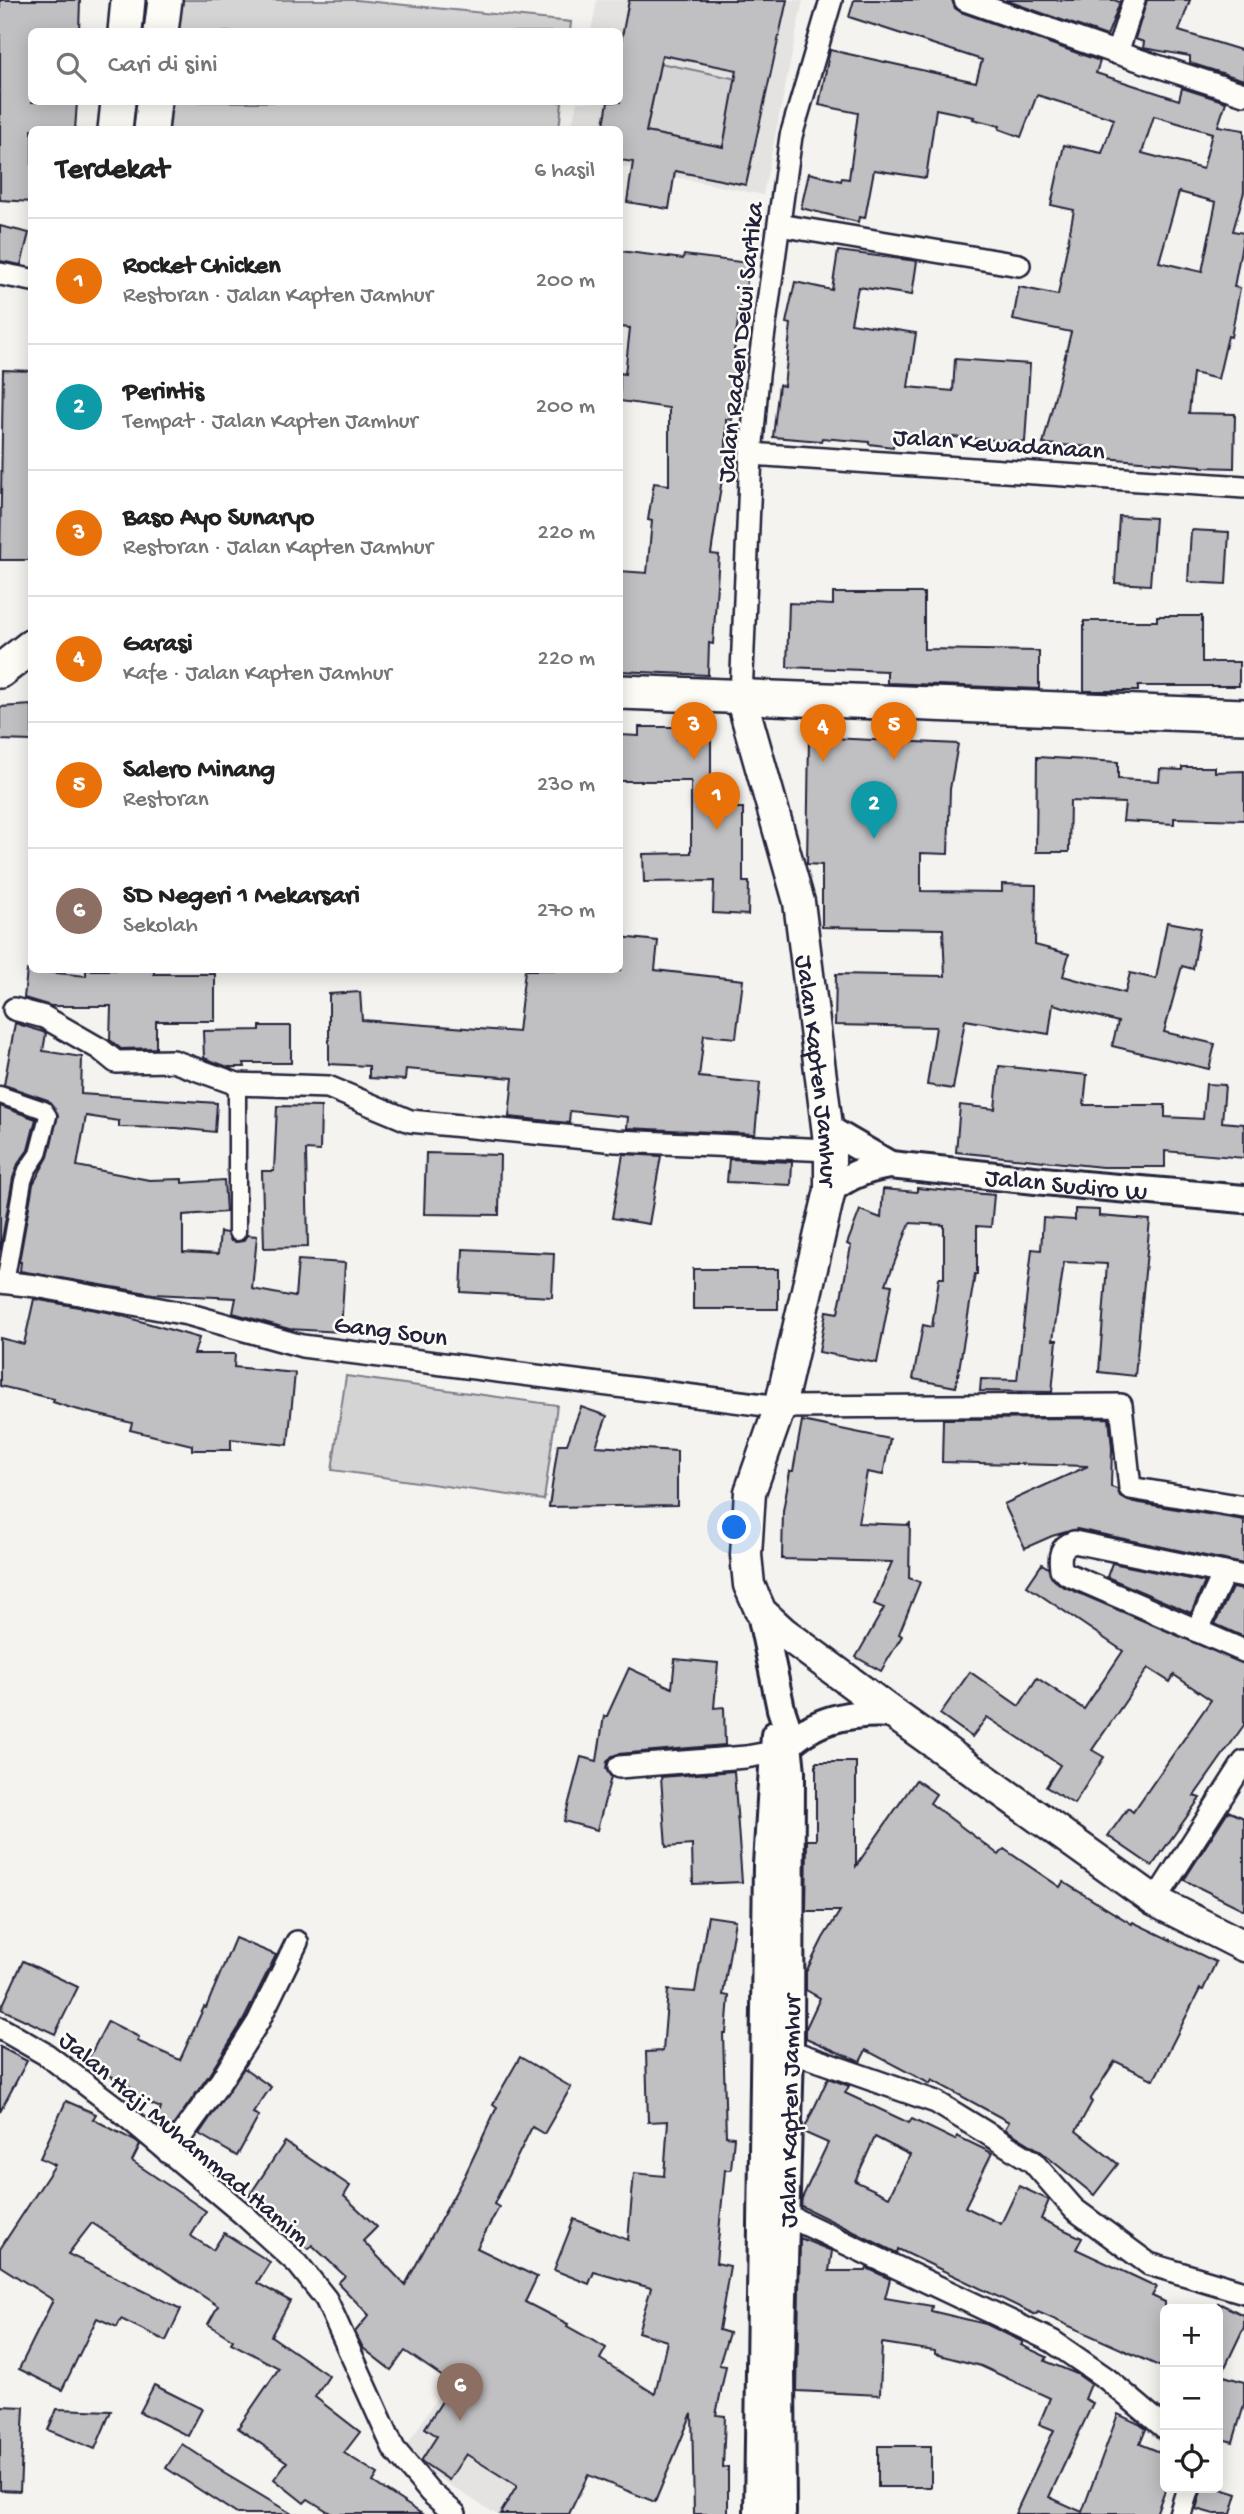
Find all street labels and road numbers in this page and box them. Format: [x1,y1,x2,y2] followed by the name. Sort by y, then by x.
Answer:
[712,199,773,485] street label: Jalan Raden Dewi Sartika
[892,424,1106,469] street label: Jalan Kewadanaan
[786,954,841,1189] street label: Jalan Kapten Jamhur
[983,1164,1148,1211] street label: Jalan Sudiro W
[332,1311,450,1356] street label: Gang Soun
[775,1992,810,2228] street label: Jalan Kapten Jamhur
[51,2026,315,2255] street label: Jalan Haji Muhammad Hamim

